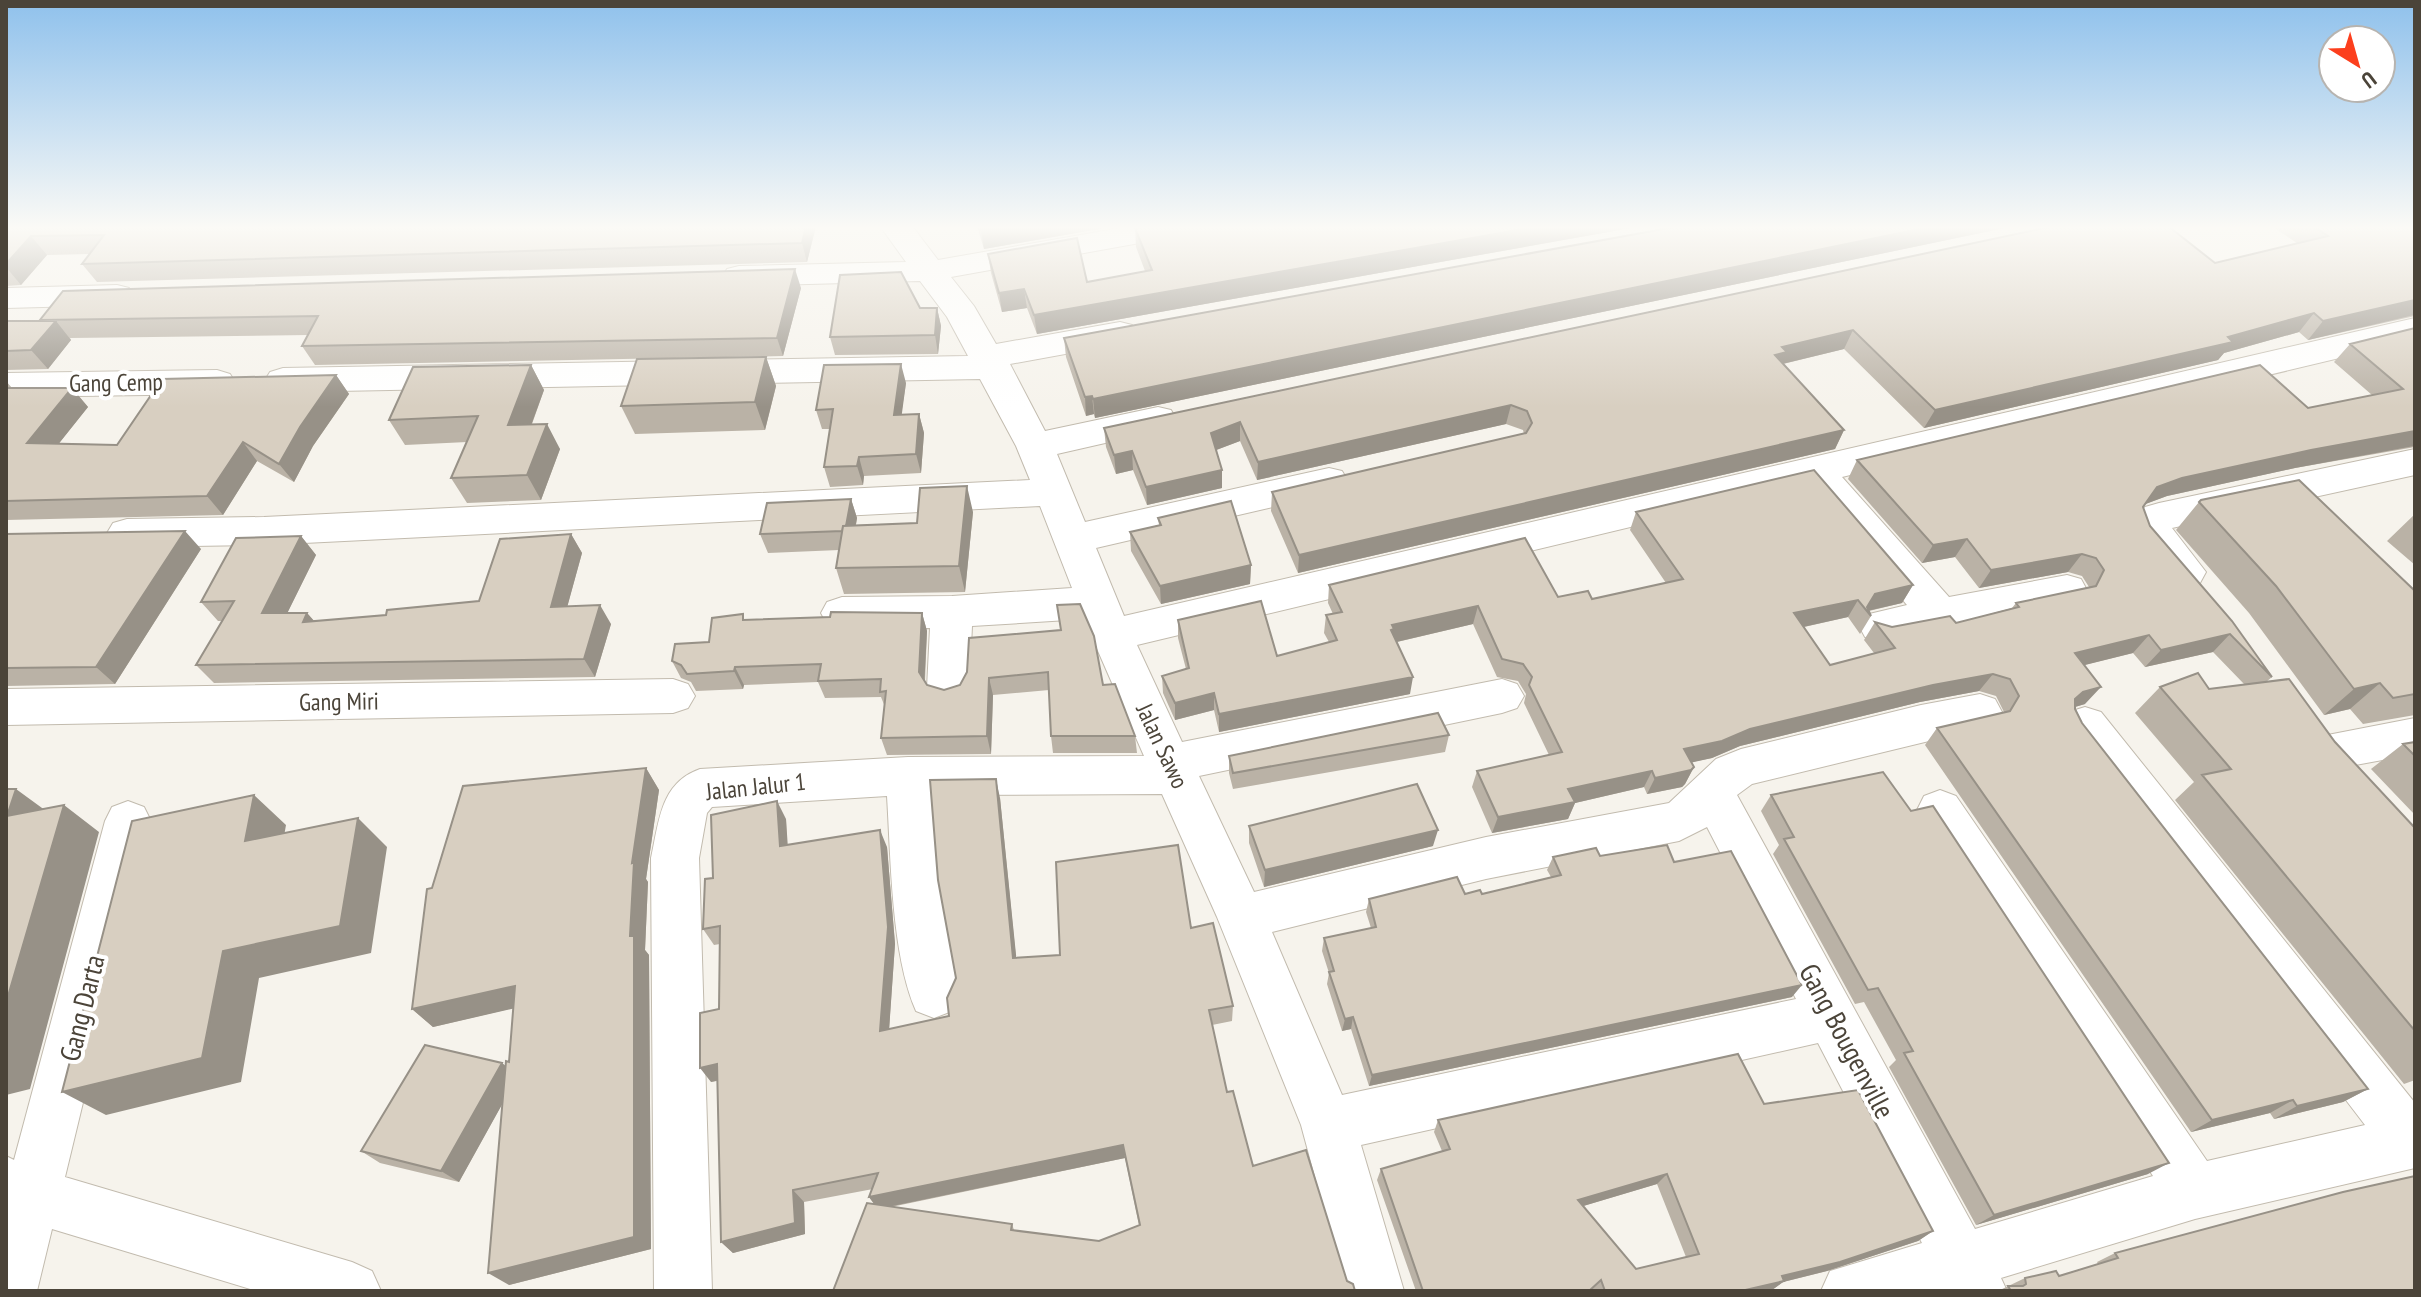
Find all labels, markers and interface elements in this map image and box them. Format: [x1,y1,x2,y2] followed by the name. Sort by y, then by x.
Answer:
[2317,24,2397,104] north arrow
[2356,65,2382,95] text: U
[69,366,163,399] street label: Gang Cemp
[299,685,379,718] street label: Gang Miri
[1129,697,1196,793] street label: Jalan Sawo
[704,766,807,807] street label: Jalan Jalur 1
[50,951,113,1065] street label: Gang Darta
[1791,957,1904,1125] street label: Gang Bougenville

